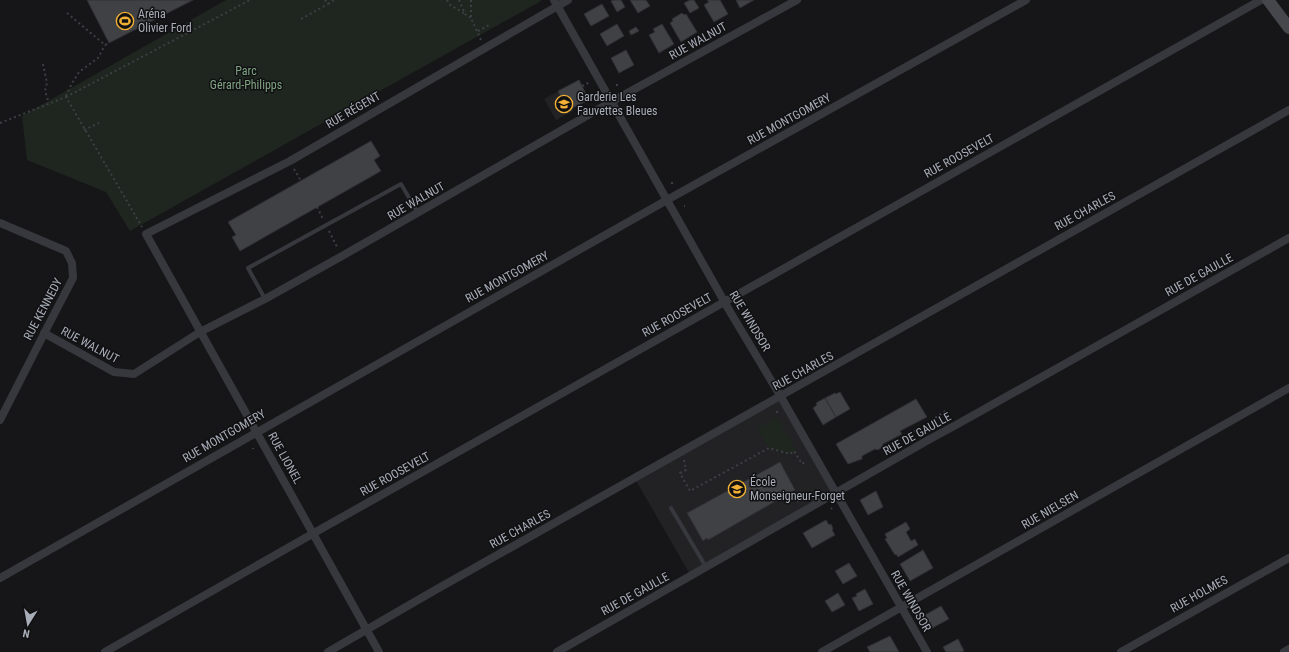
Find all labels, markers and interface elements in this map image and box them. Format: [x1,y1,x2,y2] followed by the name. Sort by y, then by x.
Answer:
[138,7,192,35] place label: Aréna Olivier Ford
[115,11,135,31] sports icon: Aréna Olivier Ford
[667,19,729,63] street label: RUE WALNUT
[210,64,282,92] park label: Parc Gérard-Philipps
[323,88,383,131] street label: RUE RÉGENT
[577,90,658,118] place label: Garderie Les Fauvettes Bleues
[745,90,834,148] street label: RUE MONTGOMERY
[554,94,574,114] school or university icon: Garderie Les Fauvettes Bleues
[922,131,996,181] street label: RUE ROOSEVELT
[385,179,447,223] street label: RUE WALNUT
[1052,189,1118,233] street label: RUE CHARLES
[463,248,552,306] street label: RUE MONTGOMERY
[1163,251,1235,299] street label: RUE DE GAULLE
[21,275,65,342] street label: RUE KENNEDY
[726,288,774,354] street label: RUE WINDSOR
[640,290,714,340] street label: RUE ROOSEVELT
[59,324,121,366] street label: RUE WALNUT
[770,349,836,393] street label: RUE CHARLES
[180,406,268,465] street label: RUE MONTGOMERY
[881,410,953,458] street label: RUE DE GAULLE
[265,430,305,487] street label: RUE LIONEL
[358,449,432,499] street label: RUE ROOSEVELT
[750,474,845,503] place label: École Monseigneur-Forget
[727,479,747,499] school or university icon: École Monseigneur-Forget
[1019,488,1081,532] street label: RUE NIELSEN
[487,507,553,551] street label: RUE CHARLES
[888,568,934,635] street label: RUE WINDSOR
[599,570,671,618] street label: RUE DE GAULLE
[1168,572,1230,616] street label: RUE HOLMES
[8,604,48,644] north arrow
[21,626,31,640] text: N

